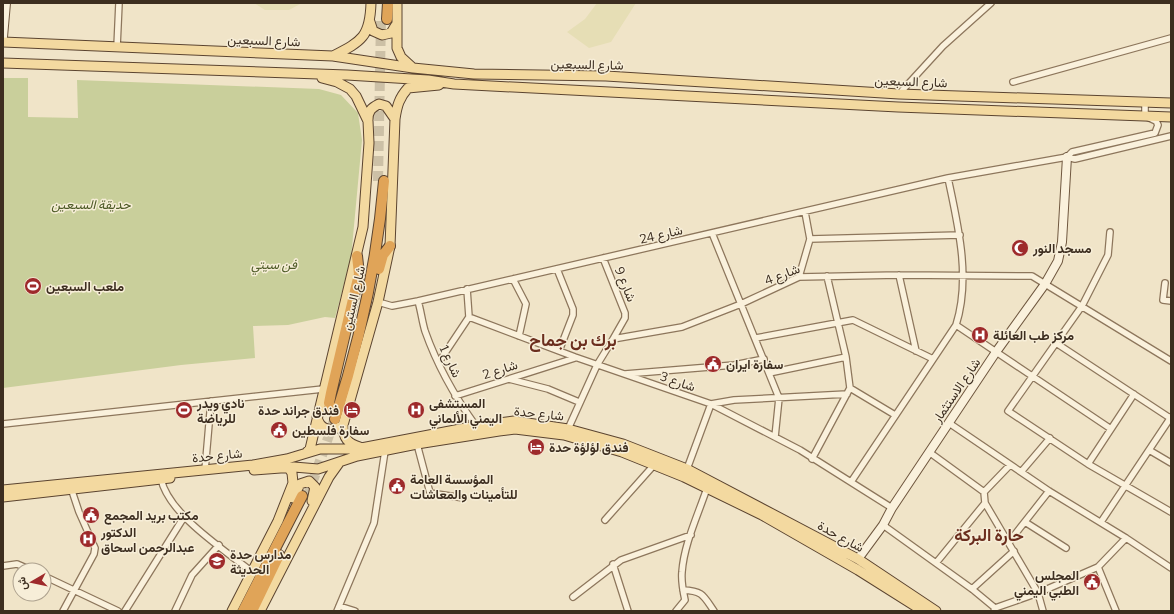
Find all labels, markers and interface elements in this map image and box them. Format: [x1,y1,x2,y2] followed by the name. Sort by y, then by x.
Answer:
[227,32,301,51] street label: شارع السبعين
[550,56,624,75] street label: شارع السبعين
[874,73,948,92] street label: شارع السبعين
[51,197,132,213] park label: حديقة السبعين
[638,222,684,249] street label: شارع 24
[1010,238,1030,258] mosque icon: مسجد النور
[1032,241,1092,257] place label: مسجد النور
[251,257,298,275] park label: فن سيتي
[763,261,803,290] street label: شارع 4
[339,264,370,332] street label: شارع الستين
[610,265,639,305] street label: شارع 9
[23,276,43,296] sports icon: ملعب السبعين
[46,279,124,294] place label: ملعب السبعين
[970,325,990,345] hospital icon: مركز طب العائلة
[993,328,1074,344] place label: مركز طب العائلة
[529,330,617,352] district label: برك بن جماح
[435,343,465,381] street label: شارع 1
[703,354,723,374] public building icon: سفارة ايران
[929,355,985,427] street label: شارع الاستثمار
[481,357,520,384] street label: شارع 2
[726,357,783,373] place label: سفارة ايران
[658,368,697,396] street label: شارع 3
[196,396,245,427] place label: نادي ويدر للرياضة
[429,396,502,429] place label: المستشفى اليمني الألماني
[174,400,194,420] sports icon: نادي ويدر للرياضة
[342,400,362,420] hotel icon: فندق جراند حدة
[406,400,426,420] hospital icon: المستشفى اليمني الألماني
[258,403,339,419] place label: فندق جراند حدة
[513,403,565,426] street label: شارع حدة
[269,420,289,440] public building icon: سفارة فلسطين
[292,423,369,439] place label: سفارة فلسطين
[526,437,546,457] hotel icon: فندق لؤلؤة حدة
[549,440,629,456] place label: فندق لؤلؤة حدة
[191,445,243,468] street label: شارع حدة
[410,472,518,503] place label: المؤسسة العامة للتأمينات والمعاشات
[387,476,407,496] public building icon: المؤسسة العامة للتأمينات والمعاشات
[81,505,101,525] public building icon: مكتب بريد المجمع
[104,508,199,525] place label: مكتب بريد المجمع
[814,518,866,557] street label: شارع حدة
[100,525,195,556] place label: الدكتور عبدالرحمن اسحاق
[954,525,1024,546] district label: حارة البركة
[78,529,98,549] hospital icon: الدكتور عبدالرحمن اسحاق
[230,547,291,577] place label: مدارس حدة الحديثة
[207,551,227,571] school or university icon: مدارس حدة الحديثة
[12,562,52,602] north arrow
[1014,568,1079,601] place label: المجلس الطبي اليمني
[1082,572,1102,592] public building icon: المجلس الطبي اليمني
[15,576,30,591] text: ش

